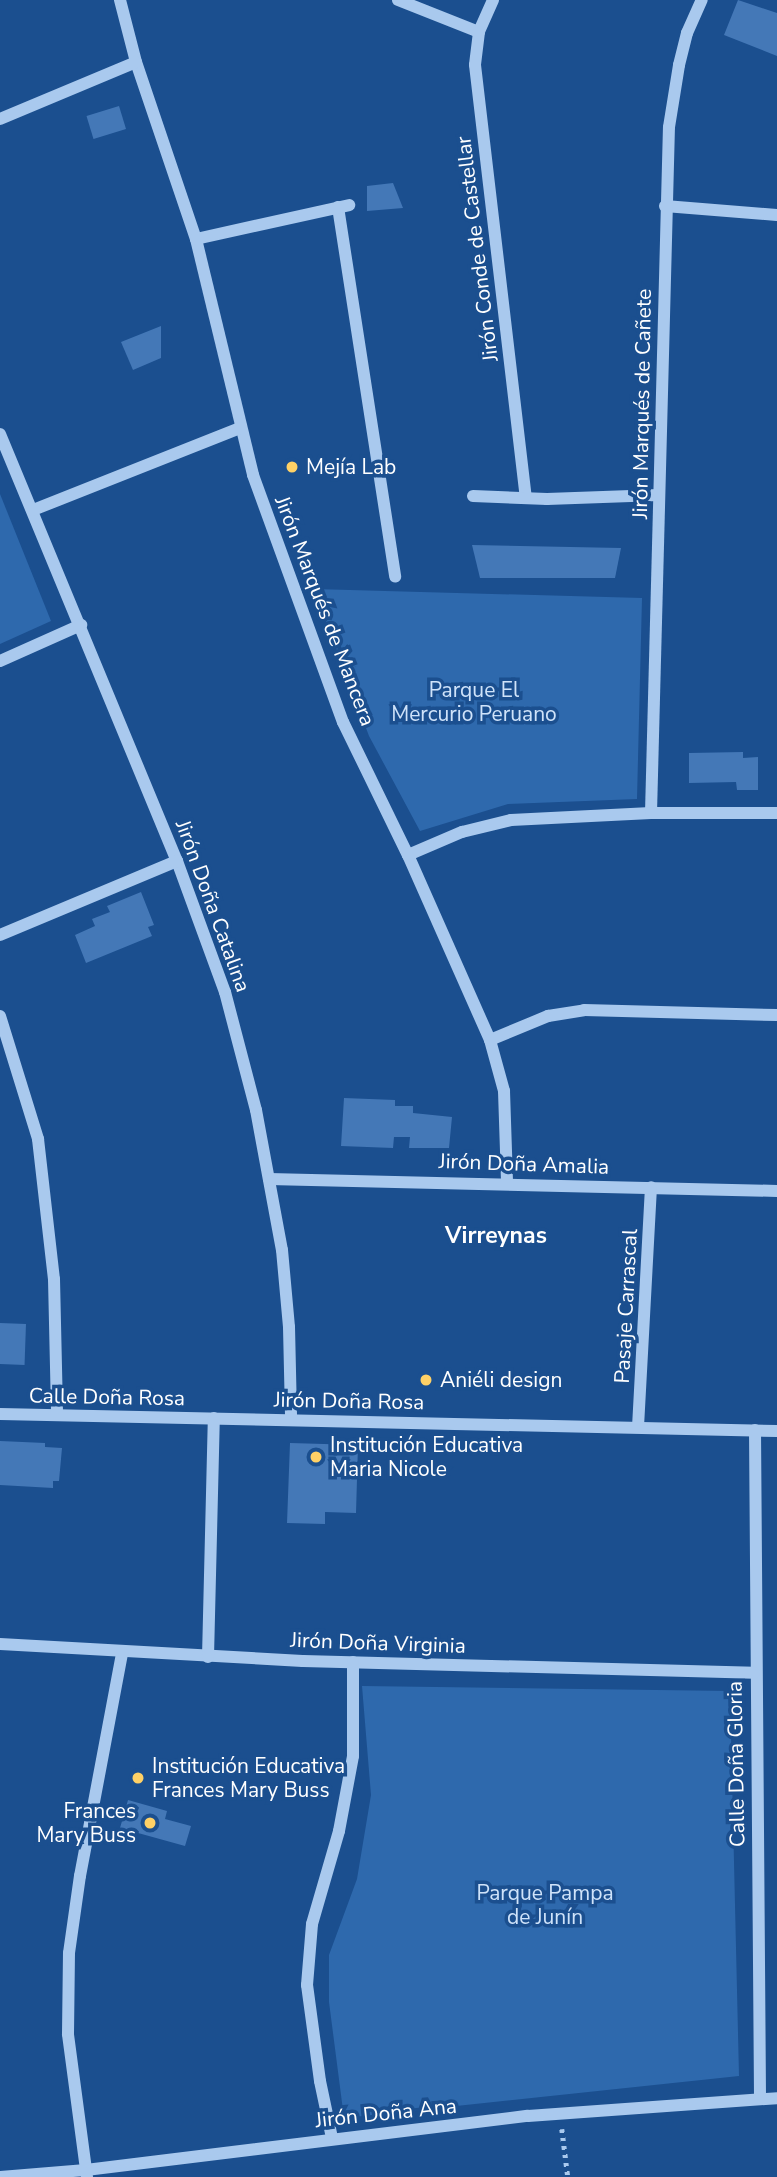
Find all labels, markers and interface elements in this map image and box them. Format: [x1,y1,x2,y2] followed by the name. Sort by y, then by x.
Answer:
[451,135,503,363] street label: Jirón Conde de Castellar
[627,289,657,519] street label: Jirón Marqués de Cañete
[306,454,396,480] place label: Mejía Lab
[284,459,300,475] marker: Mejía Lab
[269,492,381,730] street label: Jirón Marqués de Mancera
[391,677,557,727] park label: Parque El Mercurio Peruano
[170,816,256,996] street label: Jirón Doña Catalina
[438,1148,610,1180] street label: Jirón Doña Amalia
[445,1222,547,1250] district label: Virreynas
[609,1228,643,1384] street label: Pasaje Carrascal
[440,1367,562,1393] place label: Aniéli design
[418,1372,434,1388] marker: Aniéli design
[29,1383,185,1411] street label: Calle Doña Rosa
[274,1387,424,1415] street label: Jirón Doña Rosa
[330,1432,523,1482] place label: Institución Educativa Maria Nicole
[308,1449,324,1465] marker: Institución Educativa Maria Nicole
[290,1627,466,1659] street label: Jirón Doña Virginia
[722,1681,750,1847] street label: Calle Doña Gloria
[152,1753,345,1803] place label: Institución Educativa Frances Mary Buss
[130,1770,146,1786] marker: Institución Educativa Frances Mary Buss
[36,1798,136,1848] place label: Frances Mary Buss
[142,1815,158,1831] marker: Frances Mary Buss
[476,1880,614,1930] park label: Parque Pampa de Junín
[314,2093,458,2133] street label: Jirón Doña Ana

